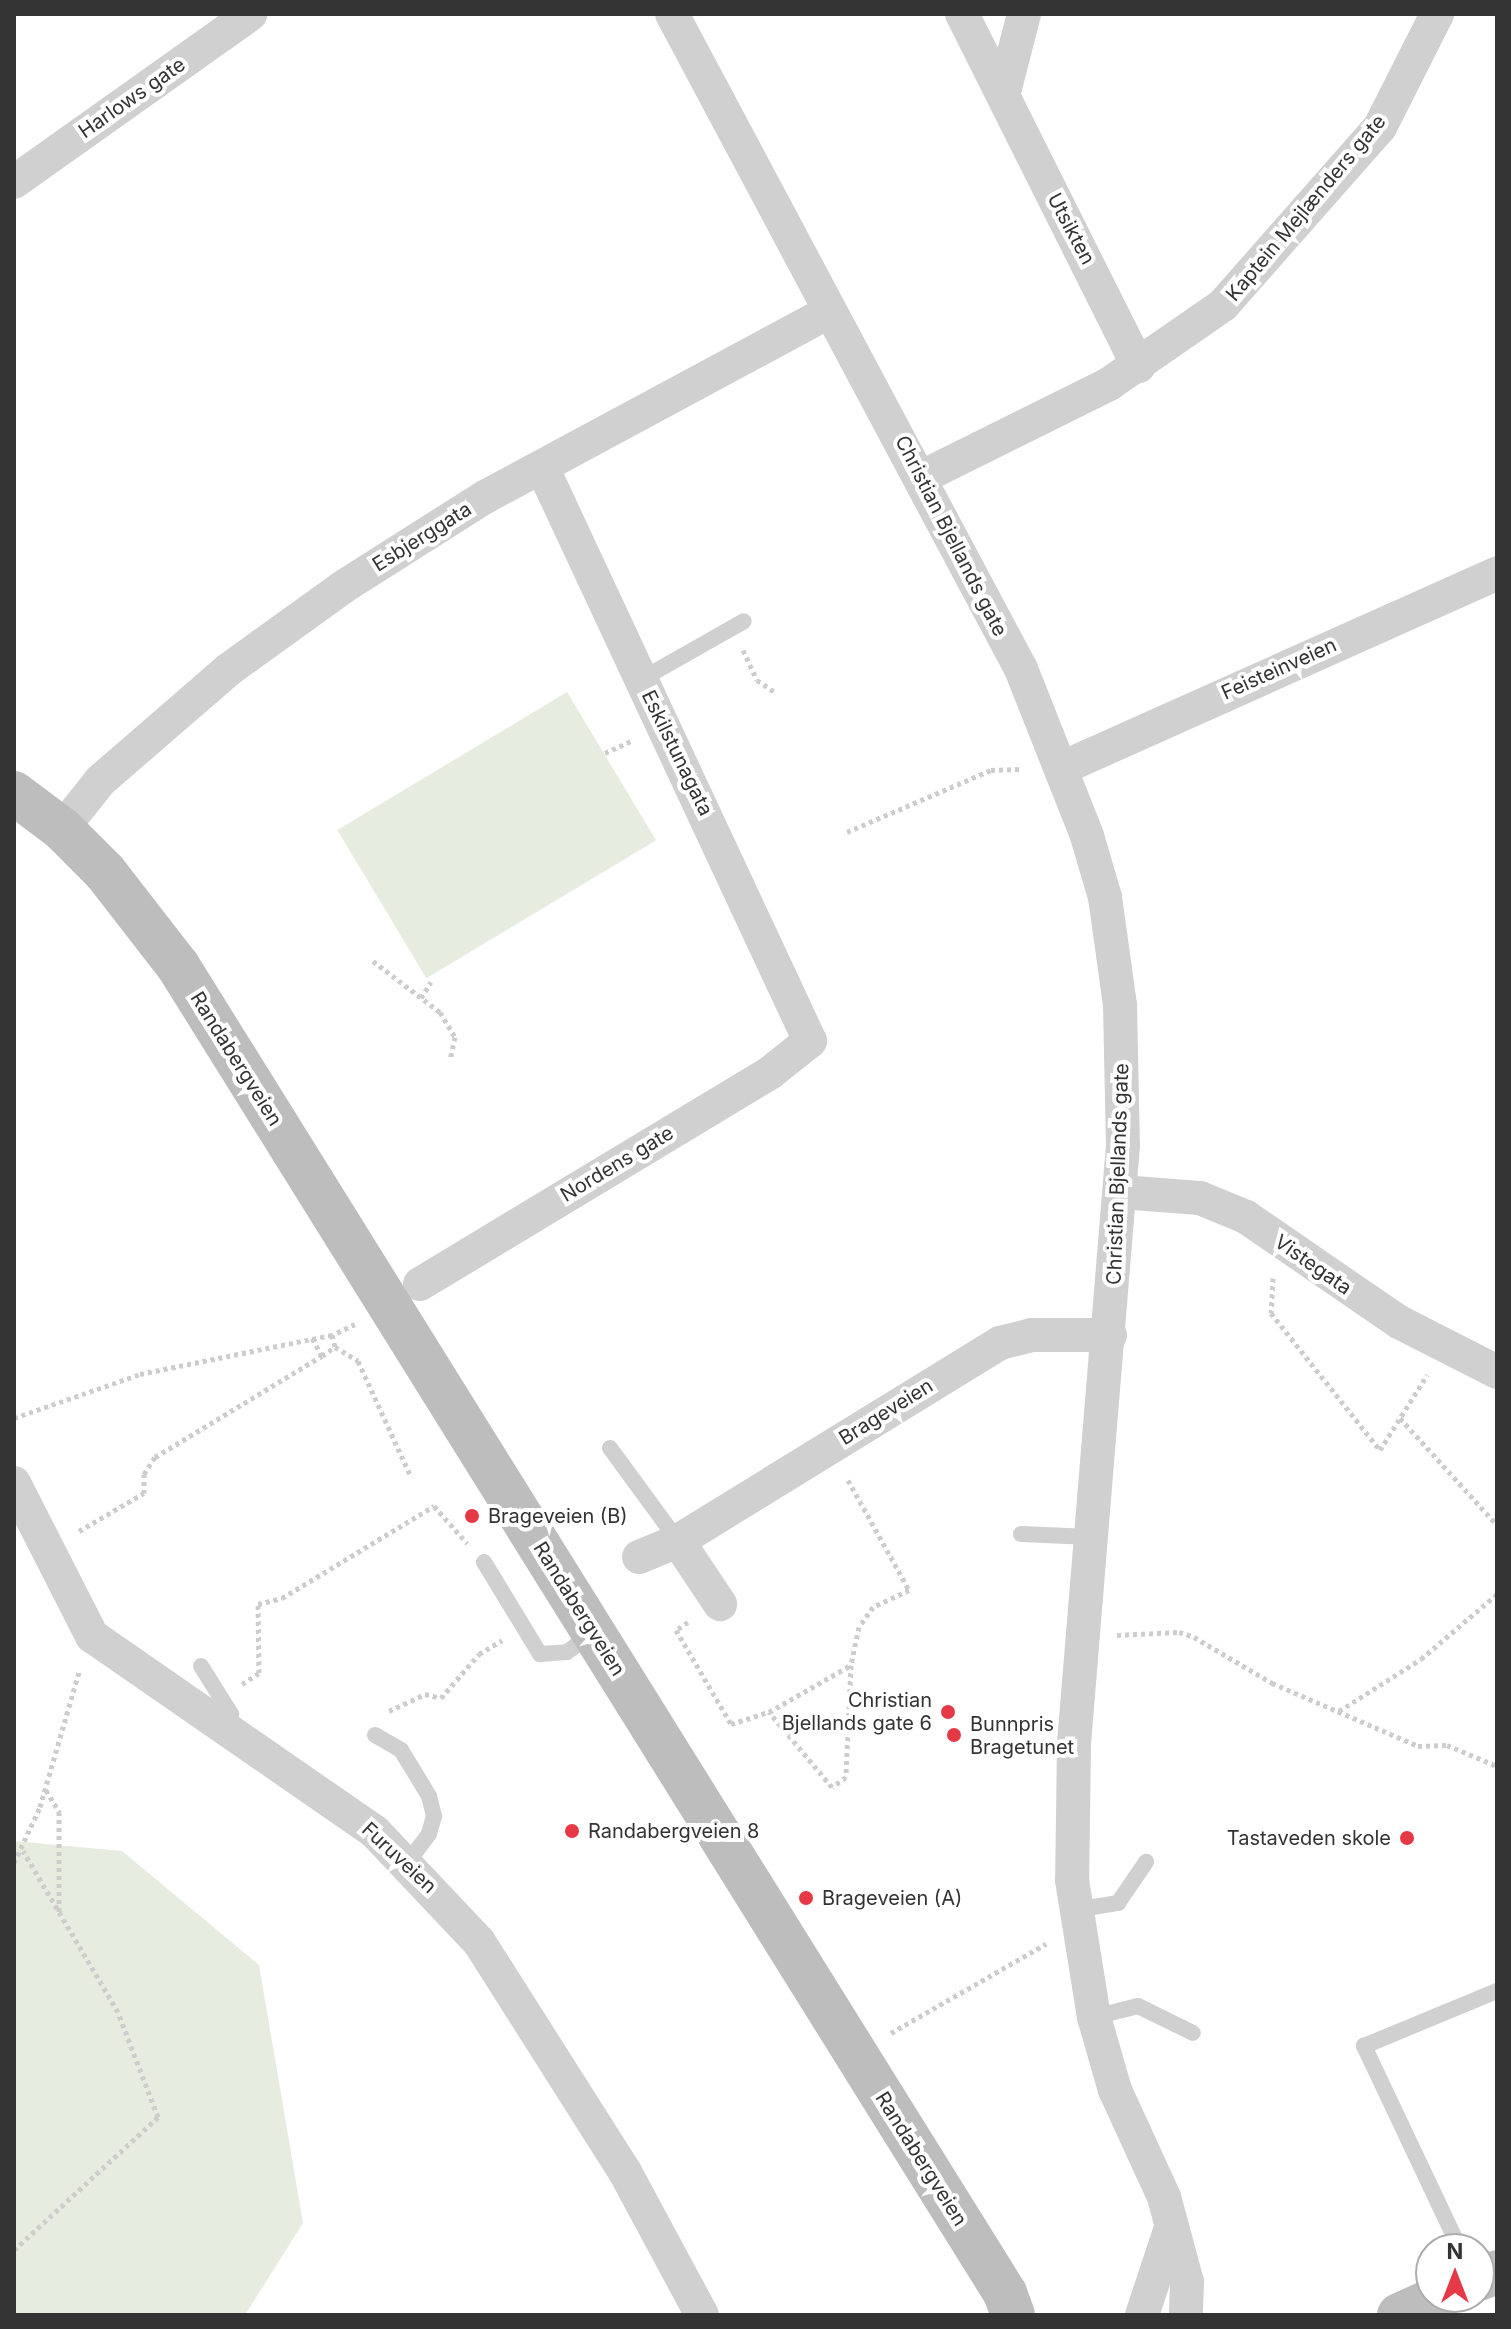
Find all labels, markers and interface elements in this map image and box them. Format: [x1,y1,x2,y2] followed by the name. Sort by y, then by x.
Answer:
[74,52,190,144] street label: Harlows gate
[1221,110,1391,306] street label: Kaptein Mejlænders gate
[1042,189,1100,269] street label: Utsikten
[890,432,1012,640] street label: Christian Bjellands gate
[368,497,476,577] street label: Esbjerggata
[1218,633,1340,705] street label: Feisteinveien
[636,686,718,820] street label: Eskilstunagata
[185,988,287,1130] street label: Randabergveien
[1102,1063,1134,1285] street label: Christian Bjellands gate
[556,1121,678,1207] street label: Nordens gate
[1270,1230,1356,1300] street label: Vistegata
[835,1374,937,1450] street label: Brageveien
[488,1504,628,1528] place label: Brageveien (B)
[463,1507,481,1525] marker: Brageveien (B)
[528,1538,630,1680] street label: Randabergveien
[782,1688,932,1735] place label: Christian Bjellands gate 6
[939,1703,957,1721] marker: Christian Bjellands gate 6
[970,1712,1074,1759] place label: Bunnpris Bragetunet
[945,1726,963,1744] marker: Bunnpris Bragetunet
[357,1817,441,1899] street label: Furuveien
[588,1819,759,1843] place label: Randabergveien 8
[563,1822,581,1840] marker: Randabergveien 8
[1227,1826,1391,1850] place label: Tastaveden skole
[1398,1829,1416,1847] marker: Tastaveden skole
[822,1886,962,1910] place label: Brageveien (A)
[797,1889,815,1907] marker: Brageveien (A)
[870,2088,972,2230] street label: Randabergveien
[1415,2233,1495,2313] north arrow
[1447,2238,1463,2264] text: N

